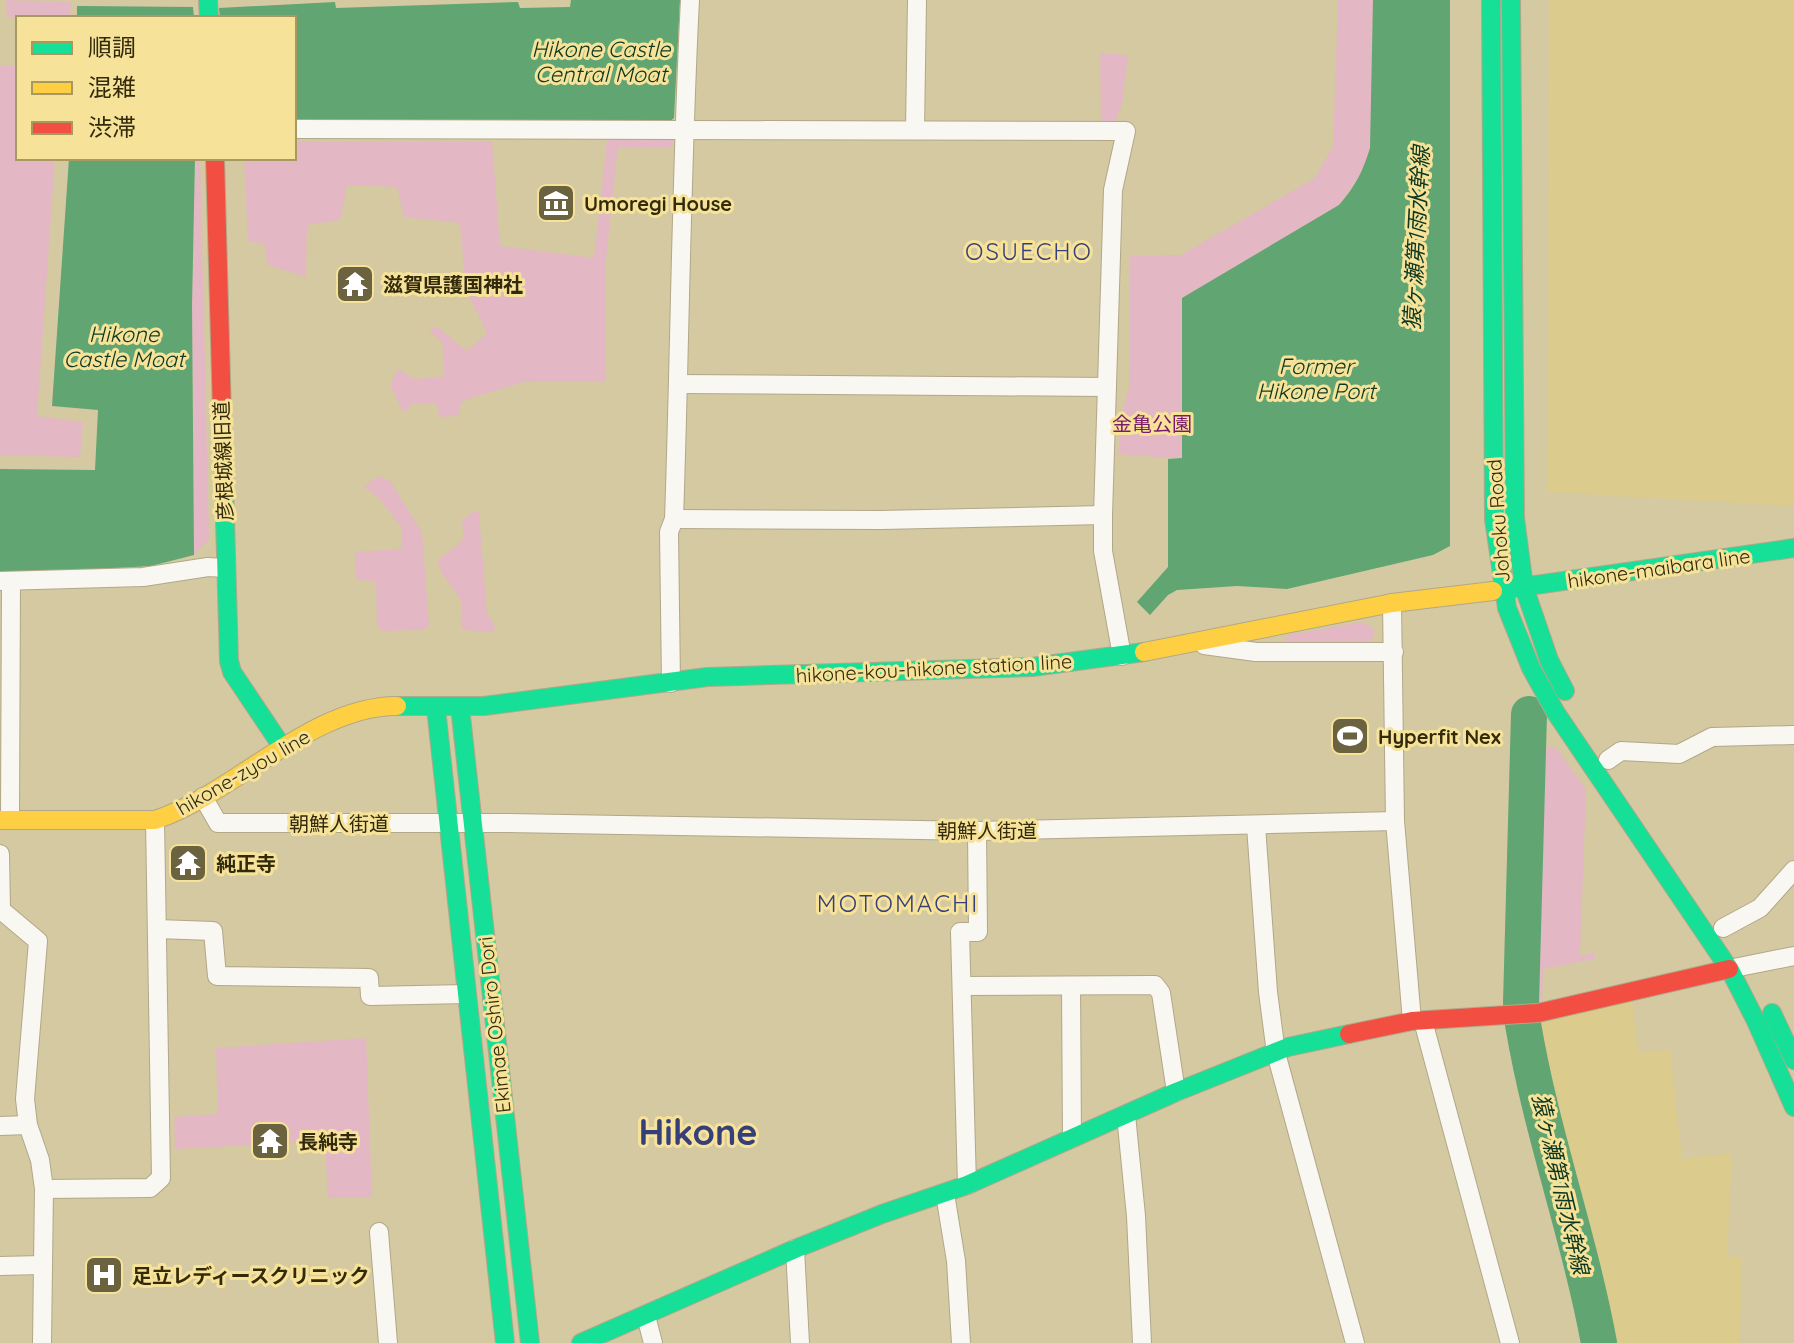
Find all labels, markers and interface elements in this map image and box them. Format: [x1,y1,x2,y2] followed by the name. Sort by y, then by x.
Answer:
[16,16,296,160] legend
[88,32,136,62] text: 順調
[531,35,672,88] water label: Hikone Castle Central Moat
[88,72,136,102] text: 混雑
[88,112,136,142] text: 渋滞
[1397,142,1435,331] water label: 猿ヶ瀬第1雨水幹線
[535,182,577,224] museum icon: Umoregi House
[584,191,732,216] place label: Umoregi House
[965,236,1093,266] district label: OSUECHO
[334,263,376,305] temple icon: 滋賀県護国神社
[383,272,523,297] place label: 滋賀県護国神社
[63,320,187,373] water label: Hikone Castle Moat
[1257,352,1378,405] water label: Former Hikone Port
[208,401,238,521] street label: 彦根城線旧道
[1112,411,1192,436] park label: 金亀公園
[1481,458,1515,584] street label: Johoku Road
[1566,543,1752,593] street label: hikone-maibara line
[795,648,1073,688] street label: hikone-kou-hikone station line
[1329,715,1371,757] sports icon: Hyperfit Nex
[172,724,314,820] street label: hikone-zyou line
[1378,724,1501,749] place label: Hyperfit Nex
[289,811,389,836] street label: 朝鮮人街道
[937,818,1037,843] street label: 朝鮮人街道
[167,842,209,884] temple icon: 純正寺
[216,851,276,876] place label: 純正寺
[817,888,979,918] district label: MOTOMACHI
[472,936,516,1114] street label: Ekimae Oshiro Dori
[1527,1091,1596,1280] water label: 猿ヶ瀬第1雨水幹線
[638,1109,758,1154] district label: Hikone
[249,1120,291,1162] temple icon: 長純寺
[298,1129,358,1154] place label: 長純寺
[83,1254,125,1296] hospital icon: 足立レディースクリニック
[132,1263,370,1288] place label: 足立レディースクリニック

